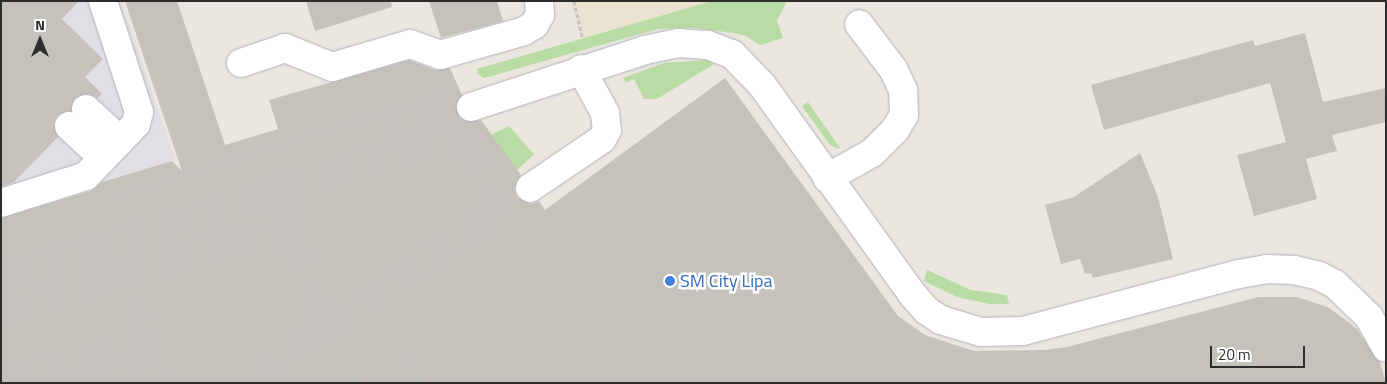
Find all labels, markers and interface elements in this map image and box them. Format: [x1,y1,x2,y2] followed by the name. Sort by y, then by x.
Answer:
[35,14,45,35] text: N
[15,15,65,65] north arrow
[680,270,773,292] place label: SM City Lipa
[664,275,676,287] marker: SM City Lipa
[1212,336,1307,368] scale bar
[1218,343,1251,366] text: 20 m

